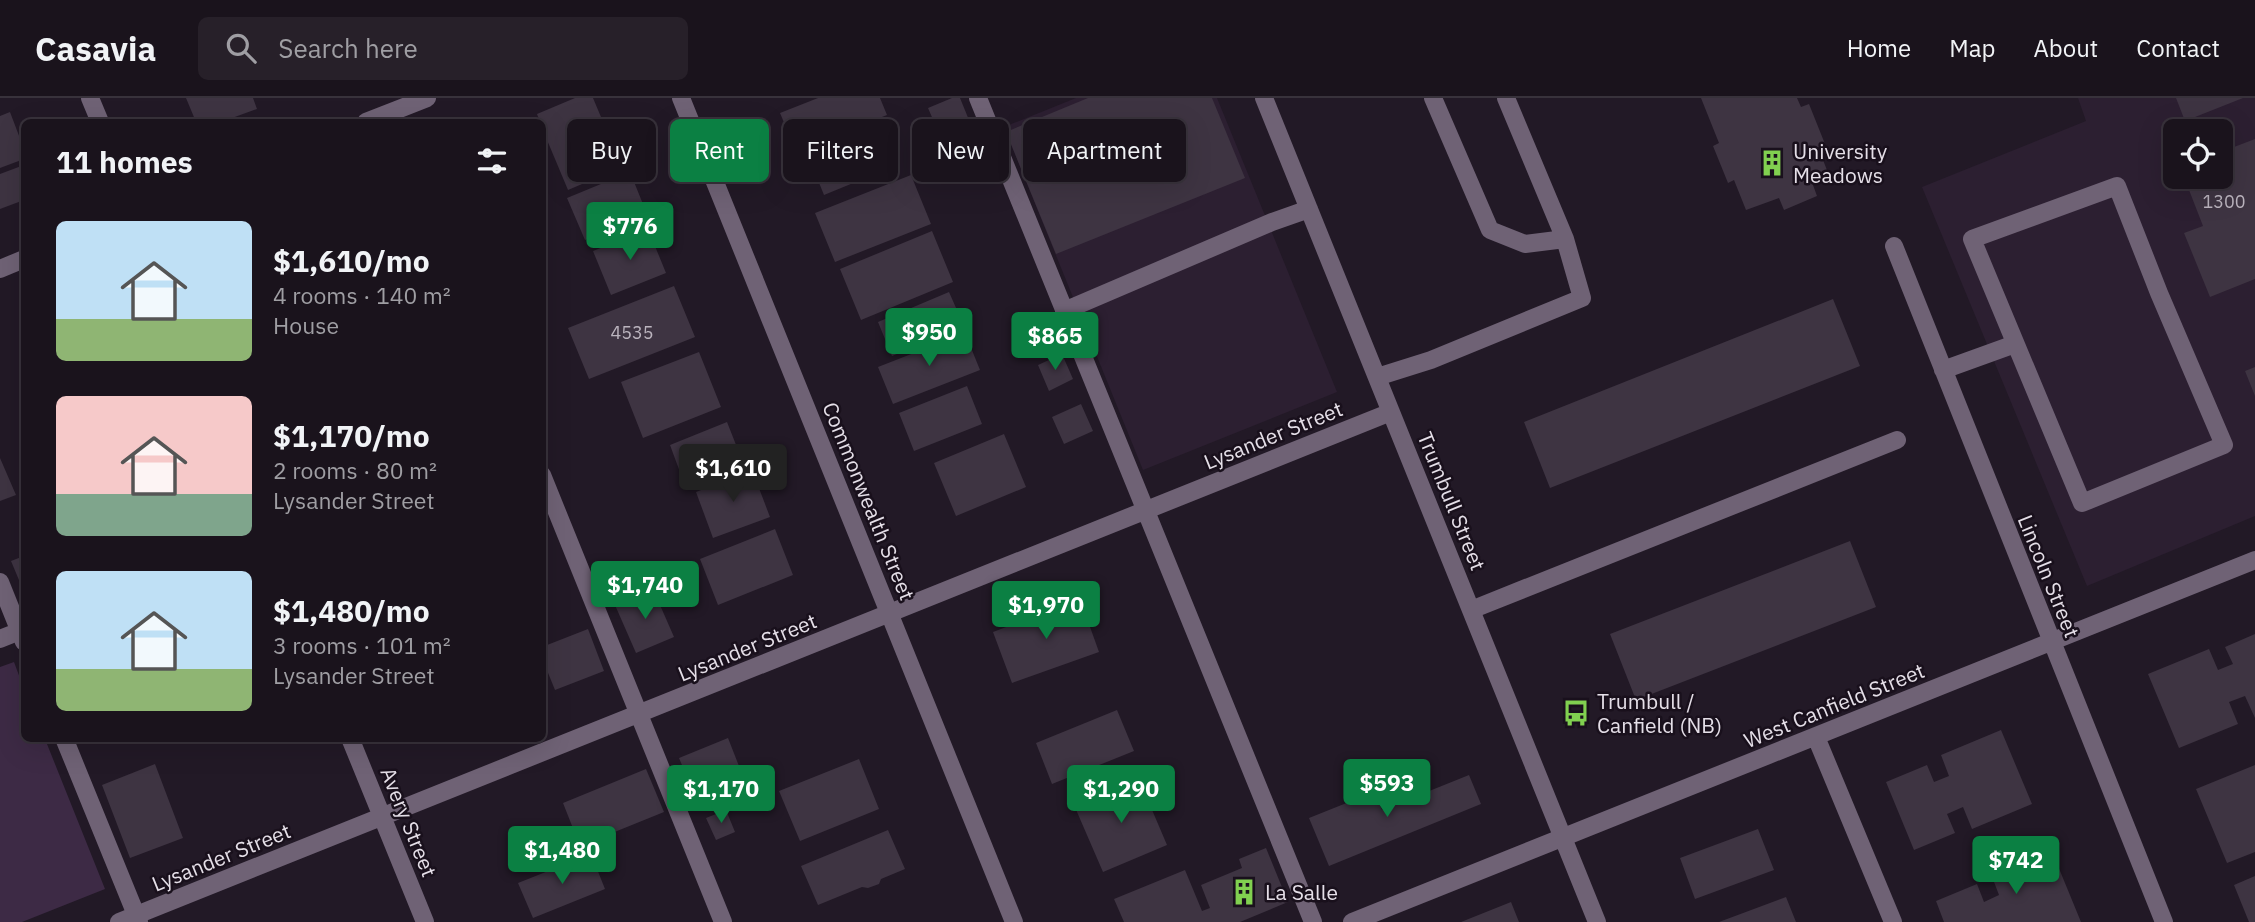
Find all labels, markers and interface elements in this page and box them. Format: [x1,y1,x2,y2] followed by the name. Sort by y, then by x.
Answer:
[198,17,688,80] search box
[35,27,156,70] text: Casavia
[222,29,260,67] icon: search
[278,31,418,65] text: Search here
[1847,32,1911,64] text: Home
[1949,32,1995,64] text: Map
[2033,32,2098,64] text: About
[2136,32,2220,64] text: Contact
[567,119,656,182] chip: Buy
[670,119,769,182] chip: Rent
[783,119,898,182] chip: Filters
[912,119,1009,182] chip: New
[1023,119,1186,182] chip: Apartment
[2163,119,2233,189] map controls
[2163,119,2233,189] button: locate
[1793,137,1888,189] place label: University Meadows
[56,142,193,181] text: 11 homes
[473,142,511,180] icon: filters
[1757,148,1787,178] building icon: University Meadows
[2202,190,2246,213] house number: 1300
[589,202,671,262] pin: $776
[602,210,658,240] text: $776
[273,241,430,280] text: $1,610/mo
[112,249,196,333] icon: home
[273,280,451,310] text: 4 rooms · 140 m²
[888,308,970,368] pin: $950
[273,310,339,340] text: House
[1014,313,1096,372] pin: $865
[901,316,957,346] text: $950
[1027,320,1083,350] text: $865
[610,321,654,344] house number: 4535
[1199,394,1347,476] street label: Lysander Street
[816,398,922,604] street label: Commonwealth Street
[273,416,430,455] text: $1,170/mo
[112,424,196,508] icon: home
[1411,428,1493,574] street label: Trumbull Street
[676,444,790,504] pin: $1,610
[695,452,771,482] text: $1,610
[273,455,437,485] text: 2 rooms · 80 m²
[273,485,434,515] text: Lysander Street
[2012,510,2086,642] street label: Lincoln Street
[588,561,702,621] pin: $1,740
[607,569,683,599] text: $1,740
[989,582,1103,641] pin: $1,970
[1008,589,1084,619] text: $1,970
[273,591,430,630] text: $1,480/mo
[112,599,196,683] icon: home
[673,606,821,688] street label: Lysander Street
[273,630,451,660] text: 3 rooms · 101 m²
[1740,656,1928,754] street label: West Canfield Street
[273,660,434,690] text: Lysander Street
[1597,687,1722,739] place label: Trumbull / Canfield (NB)
[1561,698,1591,728] bus stop icon: Trumbull / Canfield (NB)
[1346,760,1428,819] pin: $593
[374,763,444,881] street label: Avery Street
[664,766,778,825] pin: $1,170
[1064,766,1178,825] pin: $1,290
[1359,767,1415,797] text: $593
[683,773,759,803] text: $1,170
[1083,773,1159,803] text: $1,290
[147,816,295,898] street label: Lysander Street
[505,826,619,886] pin: $1,480
[524,834,600,864] text: $1,480
[1975,836,2057,896] pin: $742
[1988,844,2044,874] text: $742
[1229,877,1259,907] building icon: La Salle
[1265,878,1338,906] place label: La Salle

